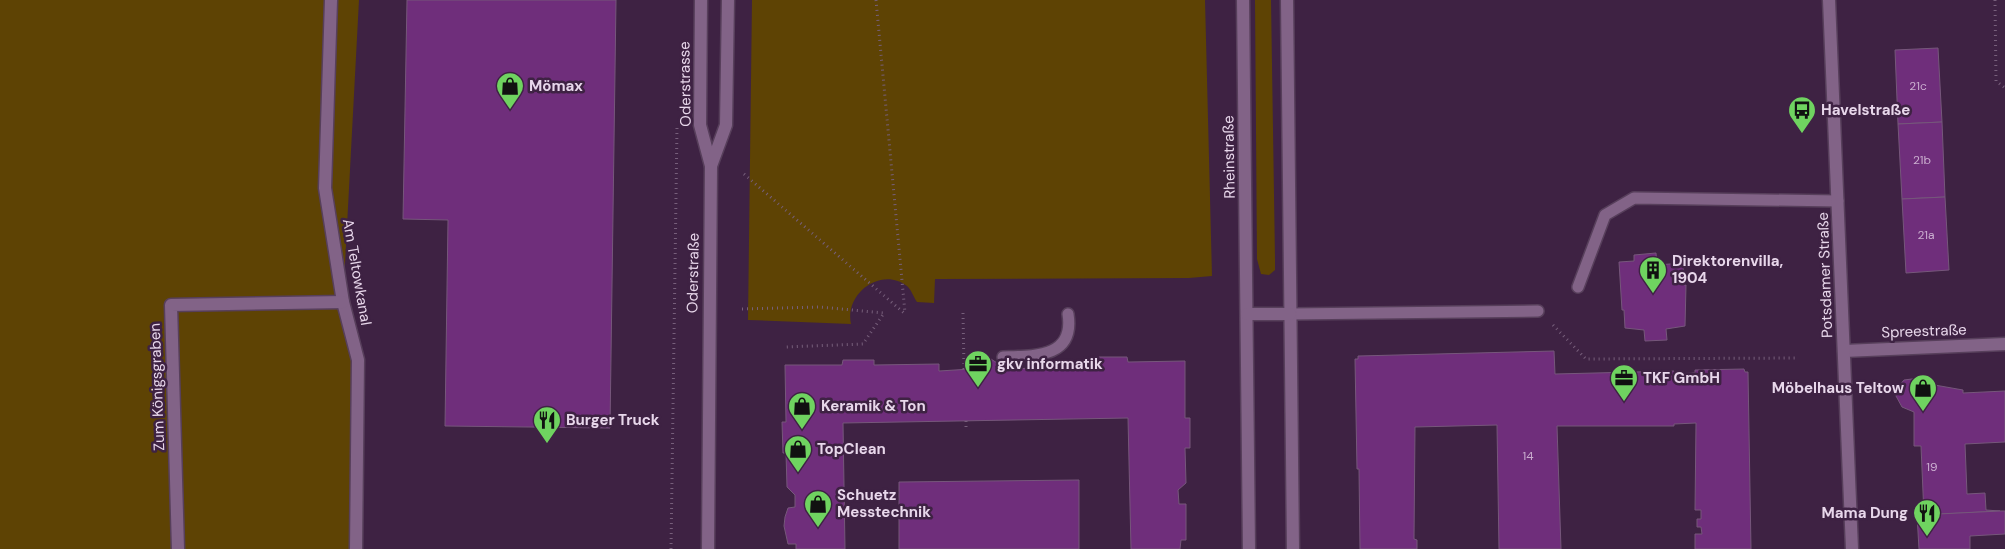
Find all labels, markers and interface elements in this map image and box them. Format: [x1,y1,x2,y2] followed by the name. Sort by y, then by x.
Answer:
[674,41,696,127] street label: Oderstrasse
[495,71,525,110] shop icon: Mömax
[529,76,583,96] place label: Mömax
[1909,78,1927,94] house number: 21c
[1787,95,1817,134] bus stop icon: Havelstraße
[1821,100,1910,120] place label: Havelstraße
[1218,115,1240,199] street label: Rheinstraße
[1913,152,1931,168] house number: 21b
[1813,212,1837,338] street label: Potsdamer Straße
[338,217,376,327] street label: Am Teltowkanal
[1917,227,1935,243] house number: 21a
[682,233,704,313] street label: Oderstraße
[1672,251,1784,288] place label: Direktorenvilla, 1904
[1638,255,1668,294] building icon: Direktorenvilla, 1904
[1881,320,1967,342] street label: Spreestraße
[145,323,169,451] street label: Zum Königsgraben
[963,349,993,388] office icon: gkv informatik
[997,354,1103,374] place label: gkv informatik
[1609,363,1639,402] office icon: TKF GmbH
[1643,368,1720,388] place label: TKF GmbH
[1908,373,1938,412] shop icon: Möbelhaus Teltow
[1772,378,1905,398] place label: Möbelhaus Teltow
[787,391,817,430] shop icon: Keramik & Ton
[821,396,926,416] place label: Keramik & Ton
[532,405,562,444] restaurant icon: Burger Truck
[566,410,660,430] place label: Burger Truck
[783,434,813,473] shop icon: TopClean
[817,439,886,459] place label: TopClean
[1522,448,1534,464] house number: 14
[1926,459,1938,475] house number: 19
[837,485,931,522] place label: Schuetz Messtechnik
[803,489,833,528] shop icon: Schuetz Messtechnik
[1912,498,1942,537] restaurant icon: Mama Dung
[1821,503,1908,523] place label: Mama Dung

